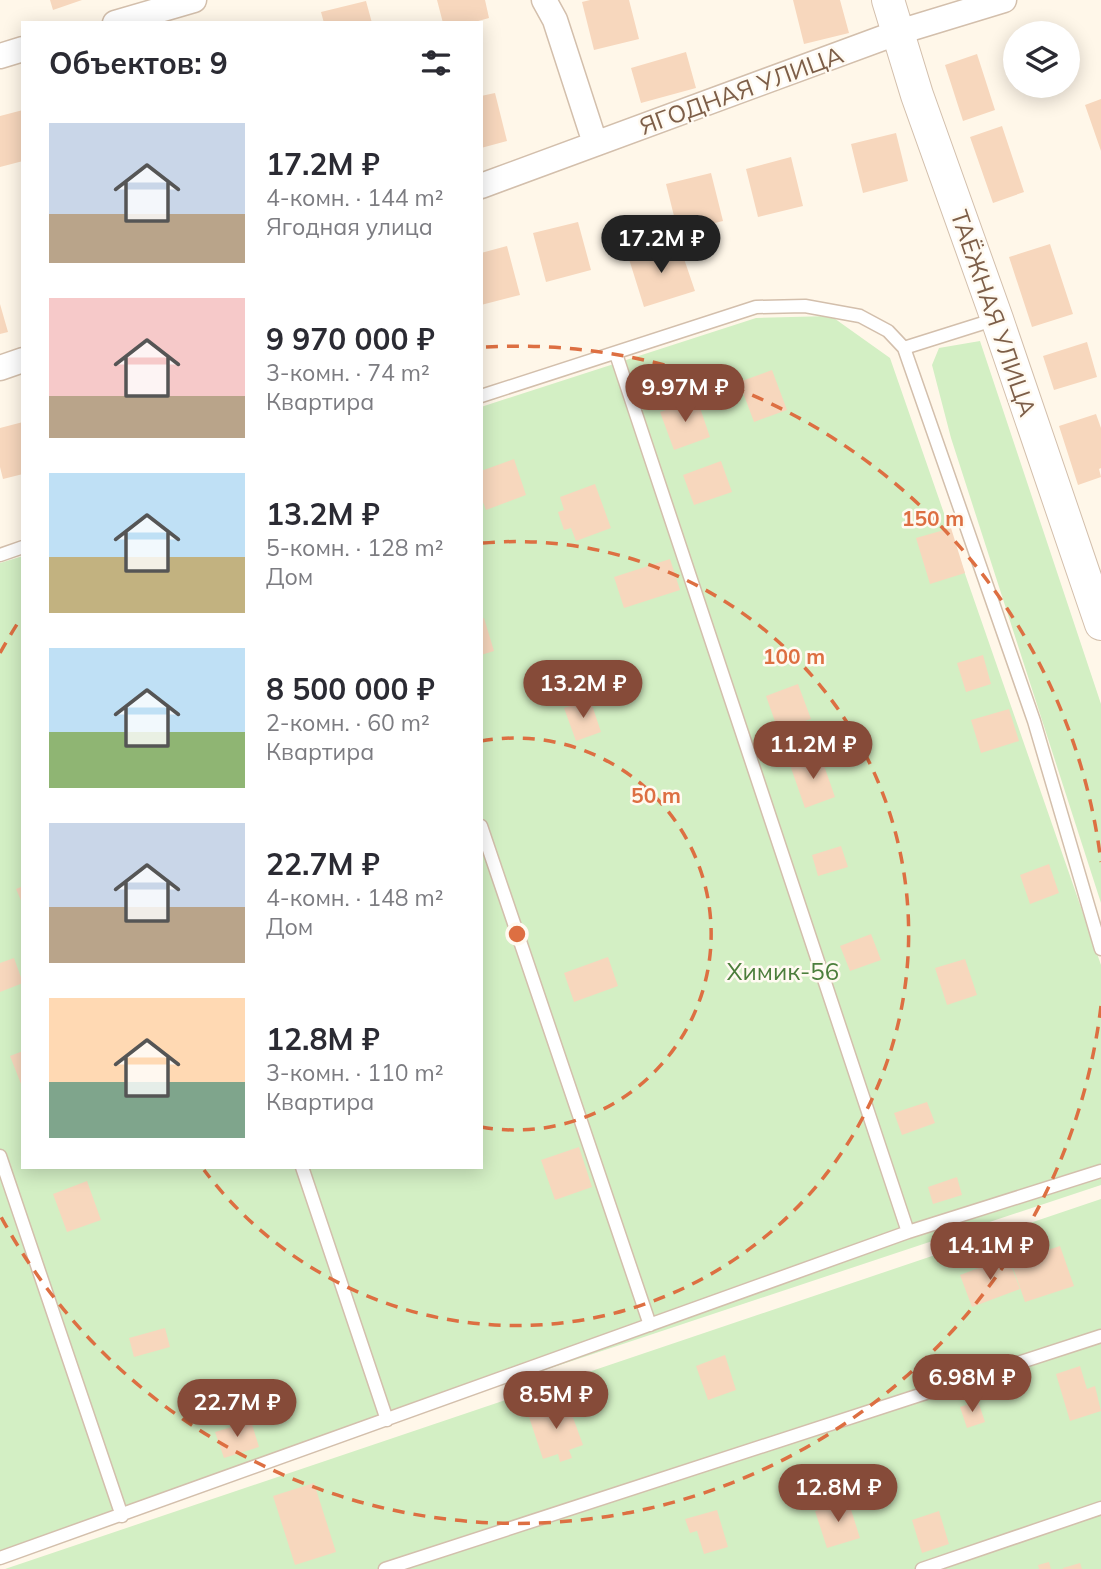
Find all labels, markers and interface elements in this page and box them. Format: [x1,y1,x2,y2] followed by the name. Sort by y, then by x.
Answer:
[1003,21,1080,98] map controls
[1003,21,1080,98] button: layers
[635,39,847,141] street label: ЯГОДНАЯ УЛИЦА
[49,44,228,82] text: Объектов: 9
[417,44,455,82] icon: filters
[266,145,380,183] text: 17.2M ₽
[105,151,189,235] icon: home
[266,183,444,212] text: 4-комн. · 144 m²
[945,206,1043,420] street label: ТАЁЖНАЯ УЛИЦА
[266,212,433,241] text: Ягодная улица
[596,216,726,275] pin: 17.2M ₽
[617,223,705,252] text: 17.2M ₽
[266,320,435,358] text: 9 970 000 ₽
[105,326,189,410] icon: home
[266,358,430,387] text: 3-комн. · 74 m²
[620,364,750,424] pin: 9.97M ₽
[641,372,729,401] text: 9.97M ₽
[266,387,374,416] text: Квартира
[266,495,380,533] text: 13.2M ₽
[105,501,189,585] icon: home
[902,505,964,531] text: 150 m
[266,533,444,562] text: 5-комн. · 128 m²
[266,562,313,591] text: Дом
[763,643,825,669] text: 100 m
[518,660,648,720] pin: 13.2M ₽
[539,668,627,697] text: 13.2M ₽
[266,670,435,708] text: 8 500 000 ₽
[105,676,189,760] icon: home
[266,708,430,737] text: 2-комн. · 60 m²
[748,722,878,781] pin: 11.2M ₽
[769,729,857,758] text: 11.2M ₽
[266,737,374,766] text: Квартира
[631,782,681,808] text: 50 m
[266,845,380,883] text: 22.7M ₽
[105,851,189,935] icon: home
[266,883,444,912] text: 4-комн. · 148 m²
[266,912,313,941] text: Дом
[505,922,529,946] centre of rings
[727,956,839,986] park label: Химик-56
[266,1020,380,1058] text: 12.8M ₽
[105,1026,189,1110] icon: home
[266,1058,444,1087] text: 3-комн. · 110 m²
[266,1087,374,1116] text: Квартира
[925,1222,1055,1282] pin: 14.1M ₽
[946,1230,1034,1259] text: 14.1M ₽
[907,1354,1037,1414] pin: 6.98M ₽
[928,1362,1016,1391] text: 6.98M ₽
[499,1372,613,1431] pin: 8.5M ₽
[519,1379,593,1408] text: 8.5M ₽
[172,1380,302,1439] pin: 22.7M ₽
[193,1387,281,1416] text: 22.7M ₽
[773,1464,903,1524] pin: 12.8M ₽
[794,1472,882,1501] text: 12.8M ₽

